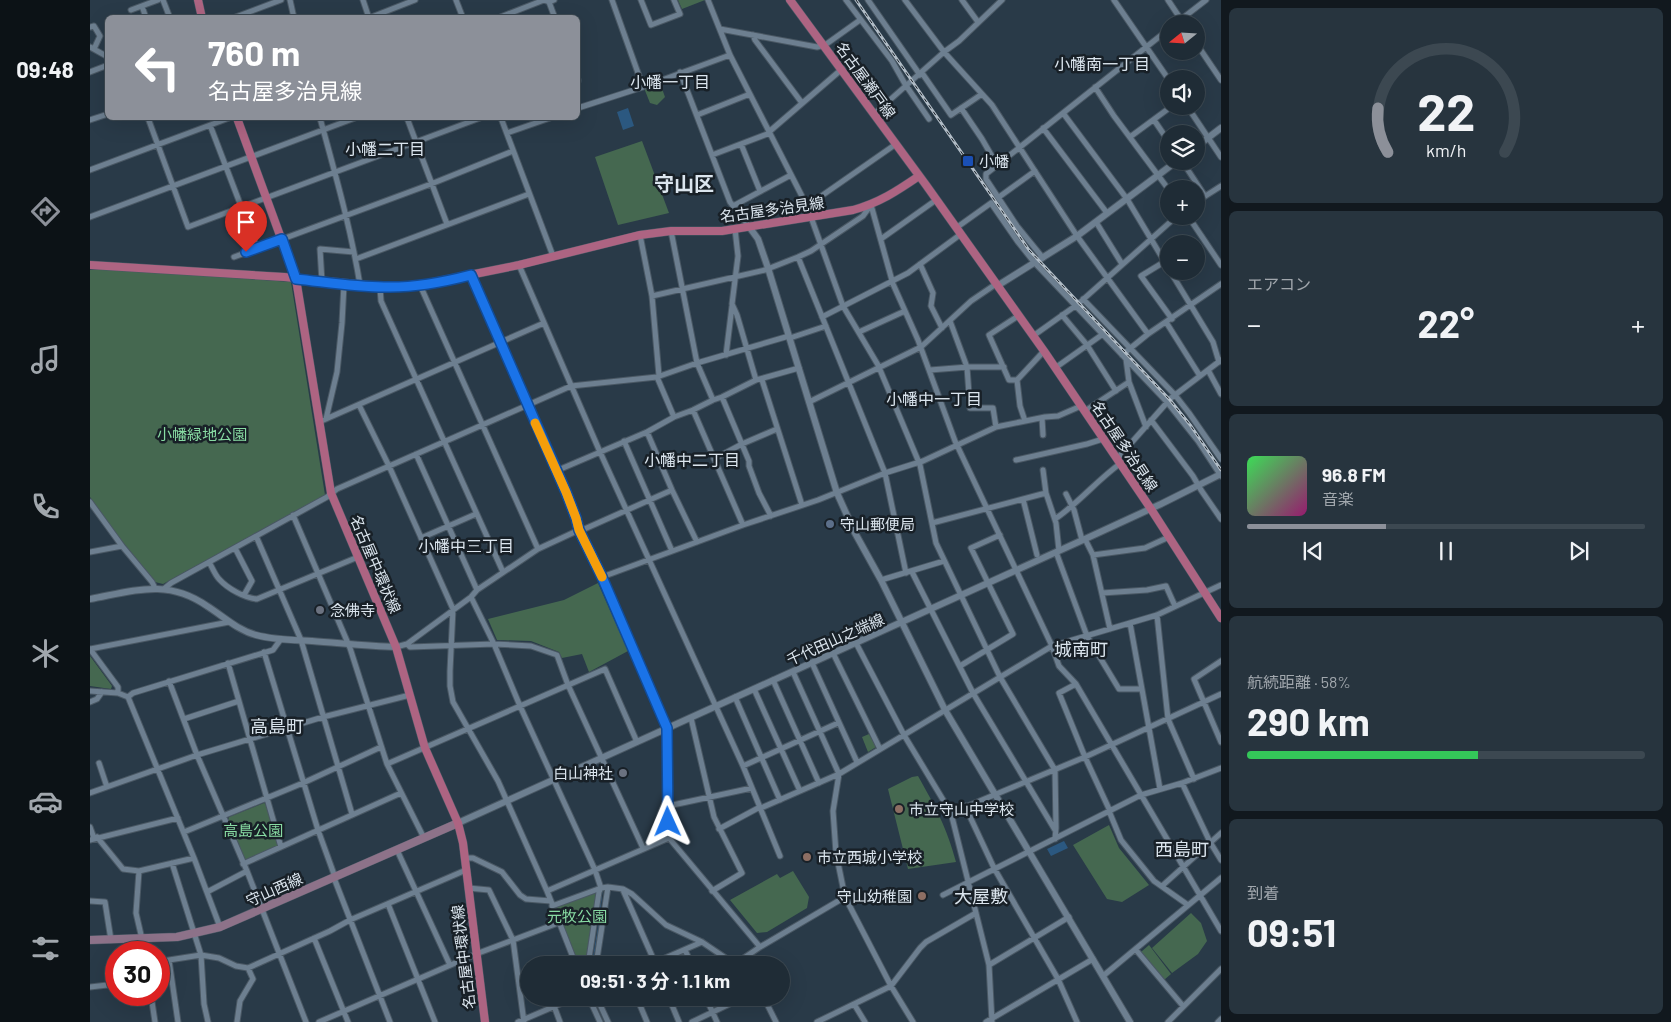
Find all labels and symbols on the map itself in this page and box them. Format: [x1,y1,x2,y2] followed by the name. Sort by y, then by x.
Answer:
[1160,15,1205,60] north arrow
[832,38,900,122] street label: 名古屋瀬戸線
[1054,54,1150,73] district label: 小幡南一丁目
[630,72,710,91] district label: 小幡一丁目
[345,139,425,158] district label: 小幡二丁目
[979,152,1009,170] place label: 小幡
[961,154,975,168] marker: 小幡
[654,171,714,195] district label: 守山区
[719,193,825,225] street label: 名古屋多治見線
[225,201,267,252] pin
[886,389,982,408] district label: 小幡中一丁目
[1088,397,1162,495] street label: 名古屋多治見線
[157,425,247,443] park label: 小幡緑地公園
[644,450,740,469] district label: 小幡中二丁目
[347,512,405,616] street label: 名古屋中環状線
[840,515,915,533] place label: 守山郵便局
[824,518,836,530] marker: 守山郵便局
[418,536,514,555] district label: 小幡中三丁目
[330,601,375,619] place label: 念佛寺
[314,604,326,616] marker: 念佛寺
[783,609,887,669] street label: 千代田山之端線
[1054,638,1108,660] district label: 城南町
[250,715,304,737] district label: 高島町
[553,764,613,782] place label: 白山神社
[617,767,629,779] marker: 白山神社
[641,795,693,847] position arrow
[909,800,1014,818] place label: 市立守山中学校
[893,803,905,815] marker: 市立守山中学校
[223,821,283,839] park label: 高島公園
[1155,838,1209,860] district label: 西島町
[817,848,922,866] place label: 市立西城小学校
[801,851,813,863] marker: 市立西城小学校
[243,869,305,909] street label: 守山西線
[954,885,1008,907] district label: 大屋敷
[837,887,912,905] place label: 守山幼稚園
[916,890,928,902] marker: 守山幼稚園
[448,904,478,1010] street label: 名古屋中環状線
[547,907,607,925] park label: 元牧公園
[105,941,170,1006] speed limit sign: 30

